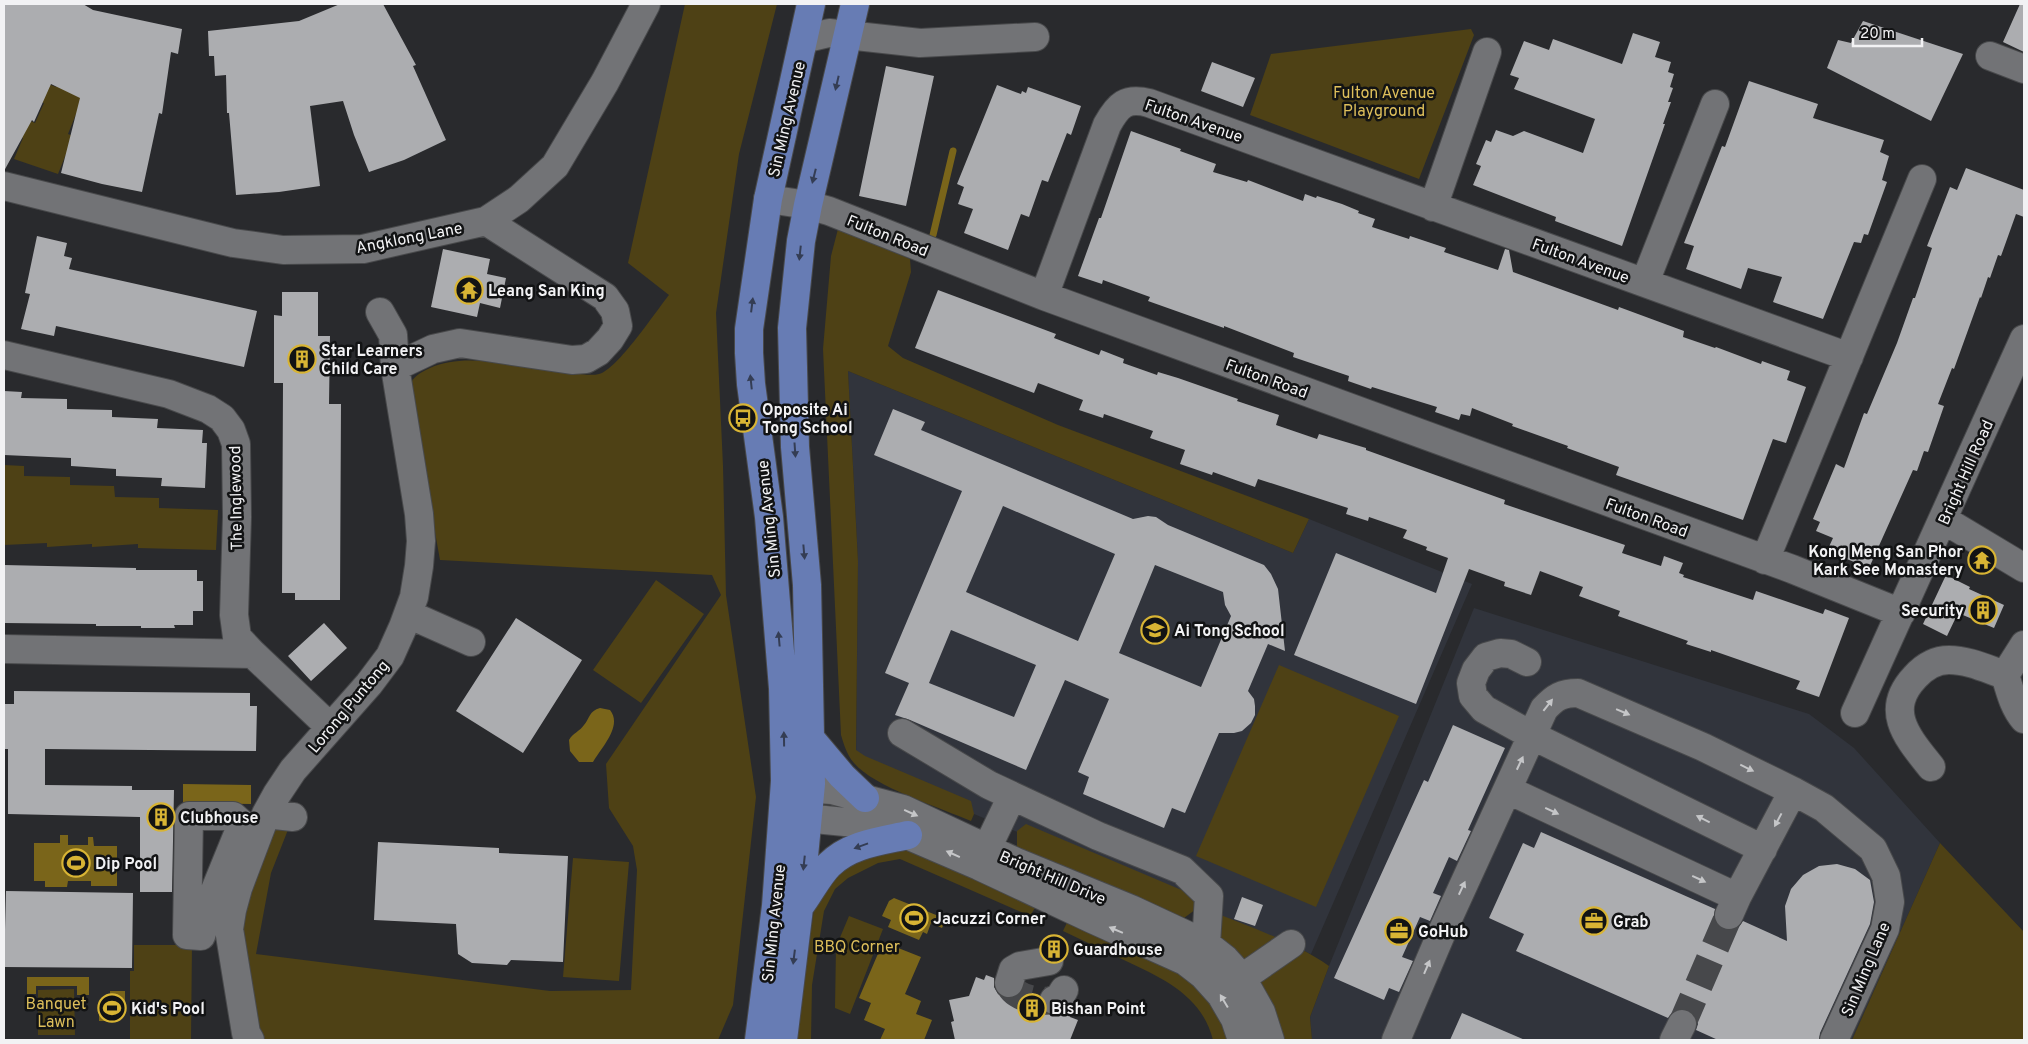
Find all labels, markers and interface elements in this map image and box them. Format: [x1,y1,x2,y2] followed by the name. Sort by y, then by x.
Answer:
[1853,15,1922,47] scale bar
[1860,25,1895,44] text: 20 m
[765,60,811,179] street label: Sin Ming Avenue
[833,75,841,91] one-way arrow
[1333,84,1435,122] park label: Fulton Avenue Playground
[1142,96,1245,148] street label: Fulton Avenue
[810,169,818,184] one-way arrow
[844,211,931,262] street label: Fulton Road
[354,219,464,259] street label: Angklong Lane
[1529,235,1632,289] street label: Fulton Avenue
[796,245,804,261] one-way arrow
[454,275,484,305] temple icon: Leang San King
[488,282,605,302] place label: Leang San King
[749,296,757,312] one-way arrow
[321,342,423,380] place label: Star Learners Child Care
[287,344,317,374] building icon: Star Learners Child Care
[1222,356,1310,404] street label: Fulton Road
[747,373,755,389] one-way arrow
[762,401,853,439] place label: Opposite Ai Tong School
[728,403,758,433] bus stop icon: Opposite Ai Tong School
[1935,417,1999,528] street label: Bright Hill Road
[792,442,800,458] one-way arrow
[226,445,248,551] street label: The Inglewood
[754,459,786,579] street label: Sin Ming Avenue
[1602,495,1690,543] street label: Fulton Road
[1808,543,1963,581] place label: Kong Meng San Phor Kark See Monastery
[801,544,809,560] one-way arrow
[1967,545,1997,575] temple icon: Kong Meng San Phor Kark See Monastery
[1968,595,1998,625] building icon: Security
[1901,602,1964,622] place label: Security
[1140,615,1170,645] school or university icon: Ai Tong School
[1174,622,1285,642] place label: Ai Tong School
[774,631,782,647] one-way arrow
[305,657,394,758] street label: Lorong Puntong
[1543,698,1553,712] one-way arrow
[1616,709,1630,717] one-way arrow
[780,730,788,746] one-way arrow
[1517,756,1525,770] one-way arrow
[1740,764,1754,772] one-way arrow
[146,802,176,832] building icon: Clubhouse
[1545,807,1559,815] one-way arrow
[180,809,258,829] place label: Clubhouse
[904,810,918,818] one-way arrow
[1774,812,1782,827] one-way arrow
[1696,815,1711,823] one-way arrow
[853,843,868,850] one-way arrow
[996,847,1108,910] street label: Bright Hill Drive
[61,848,91,878] sports icon: Dip Pool
[946,850,960,858] one-way arrow
[95,855,157,875] place label: Dip Pool
[800,855,808,871] one-way arrow
[759,863,791,983] street label: Sin Ming Avenue
[1692,876,1706,884] one-way arrow
[1459,881,1467,895] one-way arrow
[899,903,929,933] sports icon: Jacuzzi Corner
[1579,906,1609,936] office icon: Grab
[933,910,1046,930] place label: Jacuzzi Corner
[1613,913,1649,933] place label: Grab
[1384,916,1414,946] office icon: GoHub
[1838,919,1896,1020] street label: Sin Ming Lane
[1418,923,1468,943] place label: GoHub
[1109,925,1123,933] one-way arrow
[1039,934,1069,964] building icon: Guardhouse
[814,938,900,958] park label: BBQ Corner
[1073,941,1163,961] place label: Guardhouse
[790,949,798,965] one-way arrow
[1423,960,1431,975] one-way arrow
[97,993,127,1023] sports icon: Kid's Pool
[1017,993,1047,1023] building icon: Bishan Point
[1220,994,1229,1007] one-way arrow
[26,995,86,1033] park label: Banquet Lawn
[131,1000,205,1020] place label: Kid's Pool
[1051,1000,1146,1020] place label: Bishan Point

